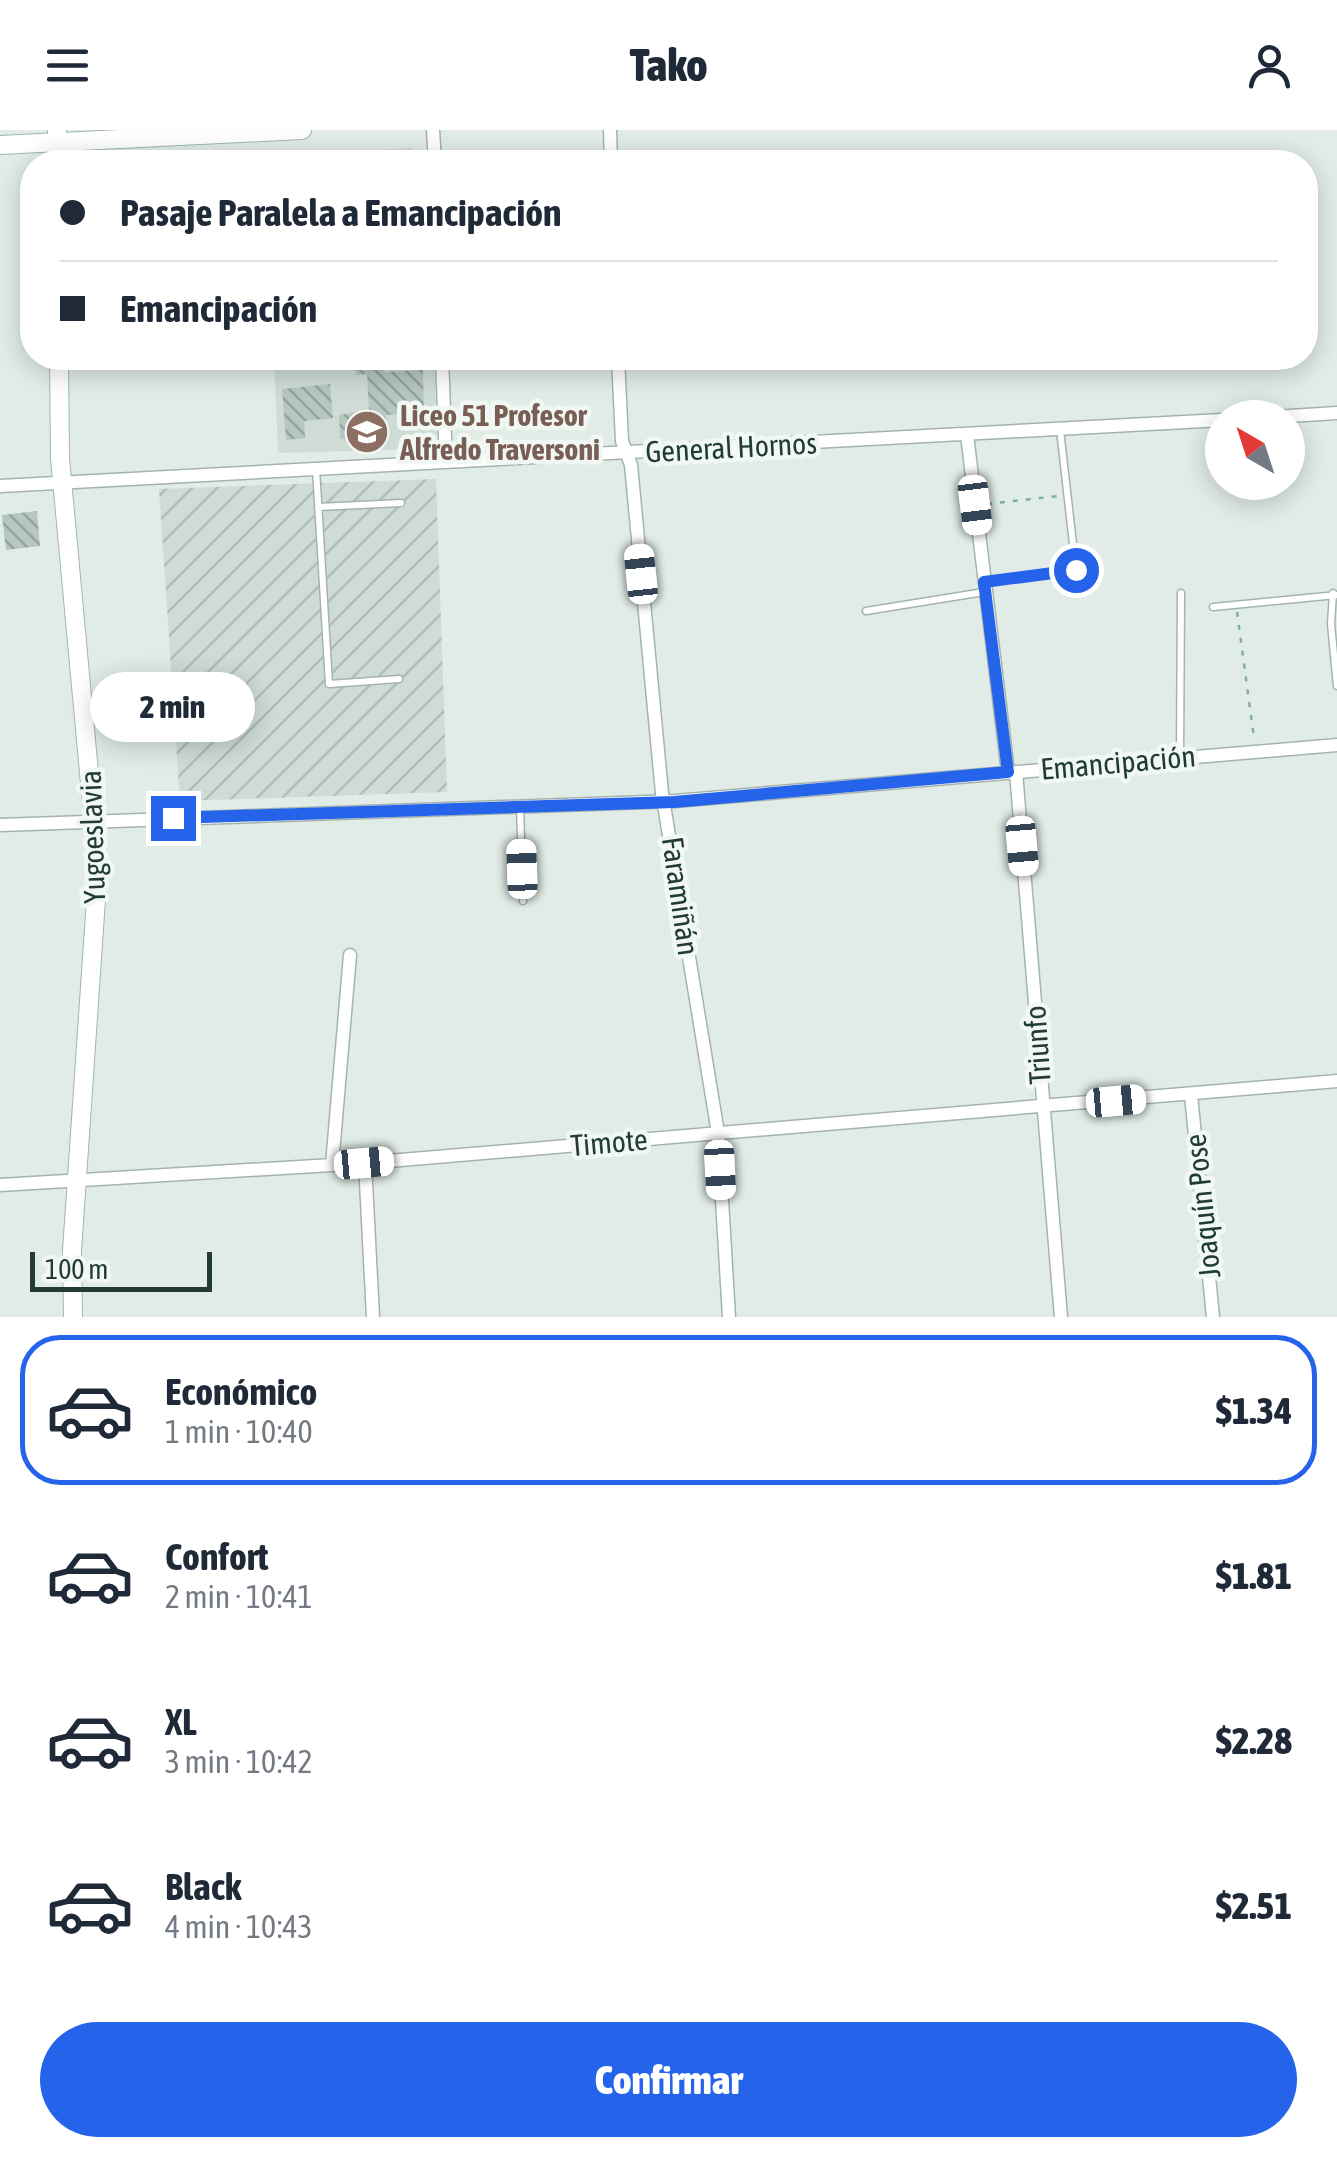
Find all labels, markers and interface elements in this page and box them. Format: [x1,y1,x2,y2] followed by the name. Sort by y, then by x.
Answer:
[40,38,95,93] icon: menu
[1242,38,1297,93] icon: person
[630,39,707,91] text: Tako
[120,191,561,234] text: Pasaje Paralela a Emancipación
[120,287,317,330] text: Emancipación
[399,398,600,466] place label: Liceo 51 Profesor Alfredo Traversoni
[1205,400,1305,500] north arrow
[1205,400,1305,500] map controls
[344,409,390,455] school or university icon: Liceo 51 Profesor Alfredo Traversoni
[644,426,818,468] street label: General Hornos
[956,473,994,537] car
[623,543,659,605] car
[1054,548,1099,593] route start
[90,673,256,743] callout: 2 min
[140,688,205,725] text: 2 min
[1039,738,1197,786] street label: Emancipación
[73,770,111,904] street label: Yugoeslavia
[151,796,196,841] route end
[1004,815,1040,877] car
[656,835,706,957] street label: Faramiñán
[506,838,538,900] car
[1017,1005,1057,1085] street label: Triunfo
[1085,1083,1147,1119] car
[569,1122,649,1162] street label: Timote
[1178,1132,1226,1280] street label: Joaquín Pose
[703,1139,737,1201] car
[333,1145,395,1181] car
[30,1247,212,1292] scale bar
[45,1253,108,1285] text: 100 m
[45,1365,135,1455] icon: car
[165,1370,317,1413] text: Económico
[1216,1389,1292,1432] text: $1.34
[165,1413,312,1450] text: 1 min · 10:40
[45,1530,135,1620] icon: car
[165,1535,269,1578] text: Confort
[1216,1554,1292,1597] text: $1.81
[165,1578,312,1615] text: 2 min · 10:41
[45,1695,135,1785] icon: car
[165,1700,197,1743] text: XL
[1216,1719,1292,1762] text: $2.28
[165,1743,312,1780] text: 3 min · 10:42
[45,1860,135,1950] icon: car
[165,1865,242,1908] text: Black
[1216,1884,1292,1927] text: $2.51
[165,1908,312,1945] text: 4 min · 10:43
[40,2022,1297,2137] button: Confirmar

